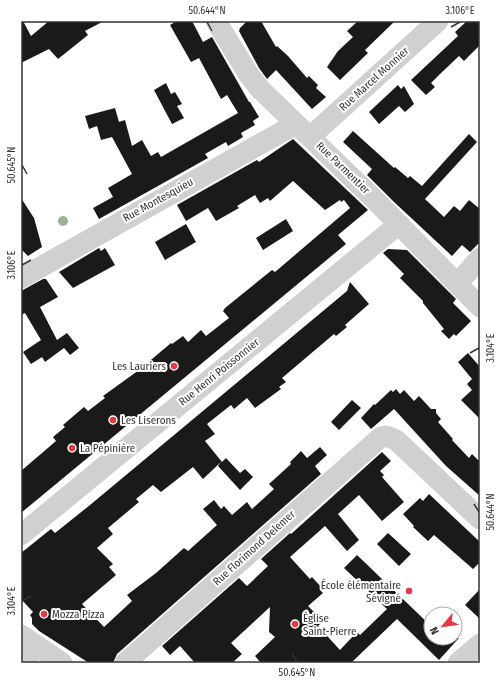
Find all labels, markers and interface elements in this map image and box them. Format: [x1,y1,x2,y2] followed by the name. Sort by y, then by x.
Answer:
[188,5,226,17] text: 50.644°N
[446,5,475,17] text: 3.106°E
[337,44,412,114] street label: Rue Marcel Monnier
[313,139,373,197] street label: Rue Parmentier
[6,147,18,183] text: 50.645°N
[121,175,195,225] street label: Rue Montesquieu
[6,250,18,279] text: 3.106°E
[485,333,497,362] text: 3.104°E
[176,336,262,408] street label: Rue Henri Poissonnier
[112,360,166,373] place label: Les Lauriers
[169,361,179,371] marker: Les Lauriers
[121,414,176,427] place label: Les Liserons
[108,415,118,425] marker: Les Liserons
[80,442,135,455] place label: La Pépinière
[67,443,77,453] marker: La Pépinière
[485,493,497,531] text: 50.644°N
[210,508,298,588] street label: Rue Florimond Delemer
[321,578,401,605] place label: École élémentaire Sévigné
[6,586,18,615] text: 3.104°E
[404,586,414,596] marker: École élémentaire Sévigné
[423,606,463,646] north arrow
[52,608,105,621] place label: Mozza Pizza
[39,609,49,619] marker: Mozza Pizza
[303,611,356,638] place label: Église Saint-Pierre
[290,619,300,629] marker: Église Saint-Pierre
[427,625,442,637] text: N
[279,667,315,679] text: 50.645°N

